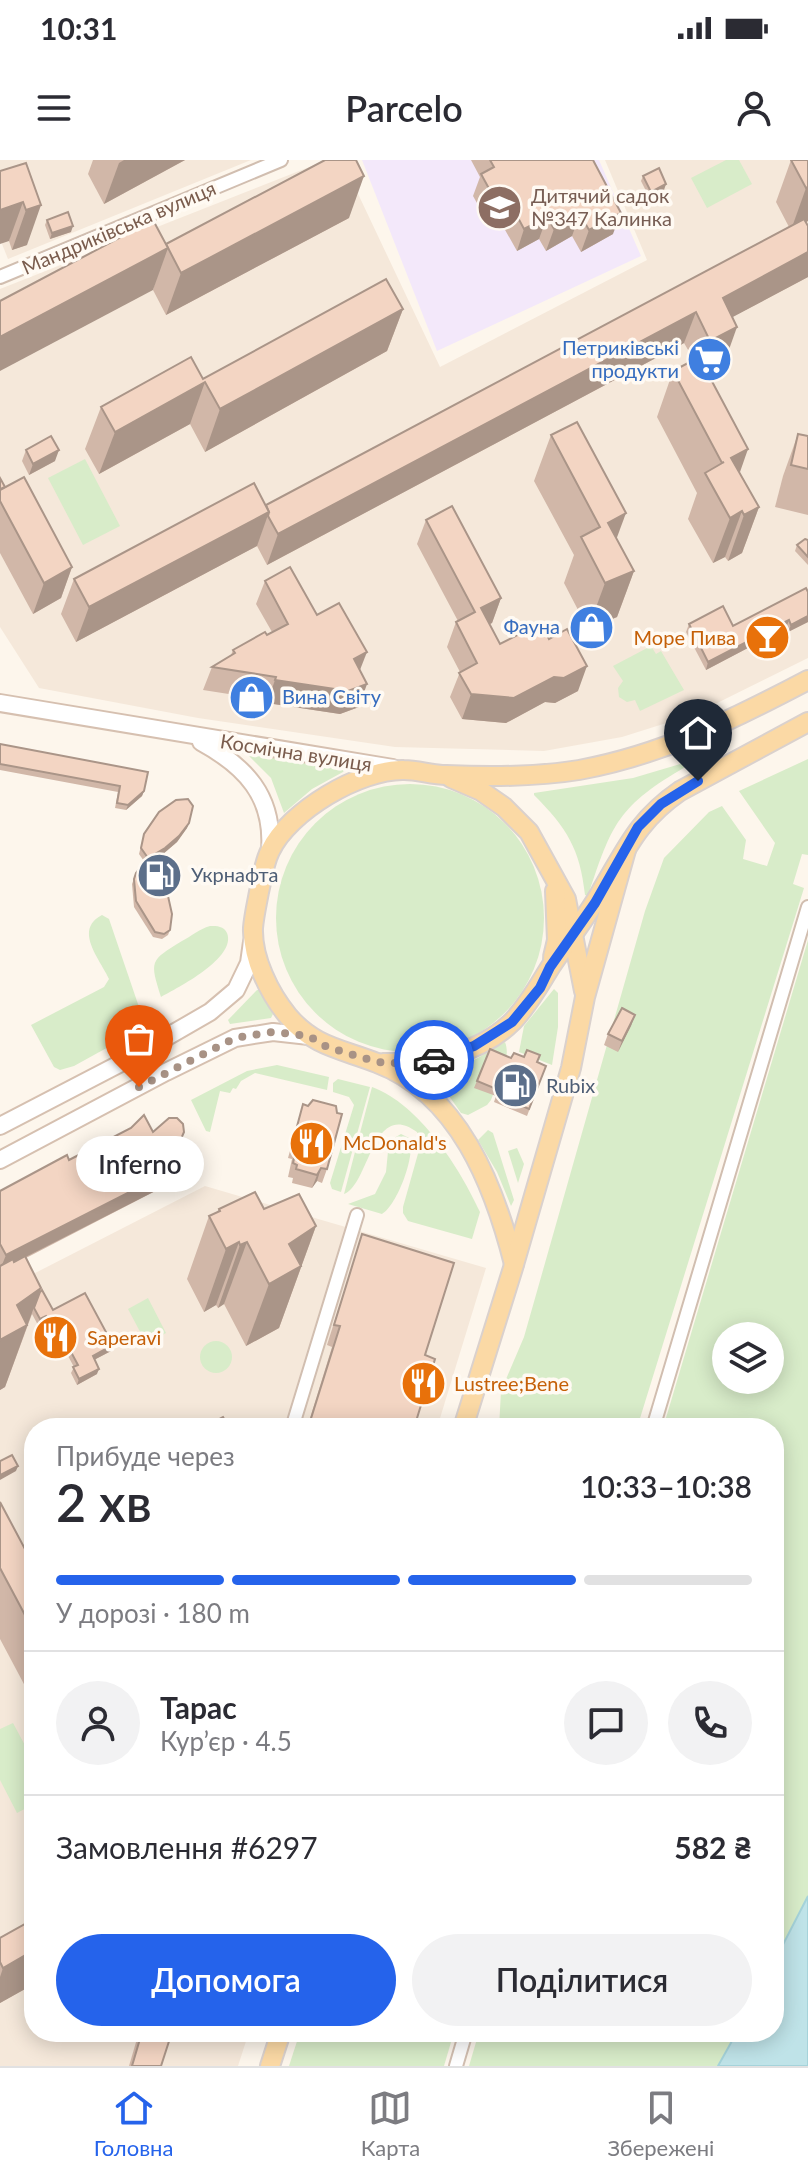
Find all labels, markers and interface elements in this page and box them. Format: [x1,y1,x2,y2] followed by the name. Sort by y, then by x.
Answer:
[40,10,117,46] text: 10:31
[32,86,76,130] icon: menu
[345,86,463,130] text: Parcelo
[732,86,776,130] icon: person
[18,175,219,279] street label: Мандриківська вулиця
[531,183,672,230] place label: Дитячий садок №347 Калинка
[476,184,524,232] school or university icon: Дитячий садок №347 Калинка
[562,335,679,382] place label: Петриківські продукти
[686,335,734,383] supermarket icon: Петриківські продукти
[567,603,615,651] shop icon: Фауна
[503,614,560,638] place label: Фауна
[743,614,791,662] bar icon: Море Пива
[634,625,736,649] place label: Море Пива
[227,673,275,721] shop icon: Вина Світу
[282,684,382,708] place label: Вина Світу
[664,699,732,781] pin
[676,711,720,755] icon: home
[219,728,374,776] street label: Космічна вулиця
[136,851,184,899] fuel station icon: Укрнафта
[191,862,279,886] place label: Укрнафта
[105,1005,173,1087] pin
[117,1017,161,1061] icon: bag
[394,1020,474,1100] courier
[412,1038,456,1082] icon: car
[491,1062,539,1110] fuel station icon: Rubix
[546,1073,595,1097] place label: Rubix
[288,1119,336,1167] restaurant icon: McDonald's
[343,1130,447,1154] place label: McDonald's
[75,1135,203,1191] callout: Inferno
[98,1148,182,1180] text: Inferno
[32,1314,80,1362] restaurant icon: Saperavi
[712,1322,784,1394] map controls
[712,1322,784,1394] button: layers
[87,1325,161,1349] place label: Saperavi
[399,1360,447,1408] restaurant icon: Lustree;Bene
[454,1371,569,1395] place label: Lustree;Bene
[56,1440,235,1472] text: Прибуде через
[580,1468,752,1504] text: 10:33–10:38
[56,1471,152,1533] text: 2 хв
[56,1597,250,1629] text: У дорозі · 180 m
[56,1681,140,1765] button: person
[564,1681,648,1765] button: chat
[668,1681,752,1765] button: phone
[160,1689,237,1725] text: Тарас
[160,1725,292,1757] text: Кур’єр · 4.5
[56,1829,318,1865] text: Замовлення #6297
[674,1829,752,1865] text: 582 ₴
[56,1934,396,2026] button: Допомога
[412,1934,752,2026] button: Поділитися
[94,2086,173,2161] tab: Головна
[361,2086,420,2161] tab: Карта
[607,2086,714,2161] tab: Збережені

